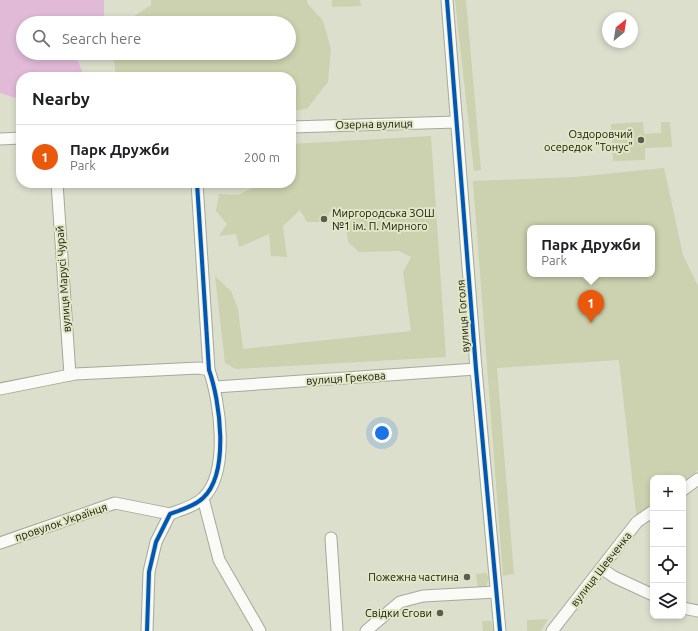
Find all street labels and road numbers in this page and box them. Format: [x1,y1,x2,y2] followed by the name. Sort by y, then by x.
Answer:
[335,117,413,131] street label: Озерна вулиця
[53,225,73,333] street label: вулиця Марусі Чурай
[454,279,472,353] street label: вулиця Гоголя
[306,369,386,387] street label: вулиця Грекова
[13,501,109,543] street label: провулок Українця
[568,529,634,609] street label: вулиця Шевченка

